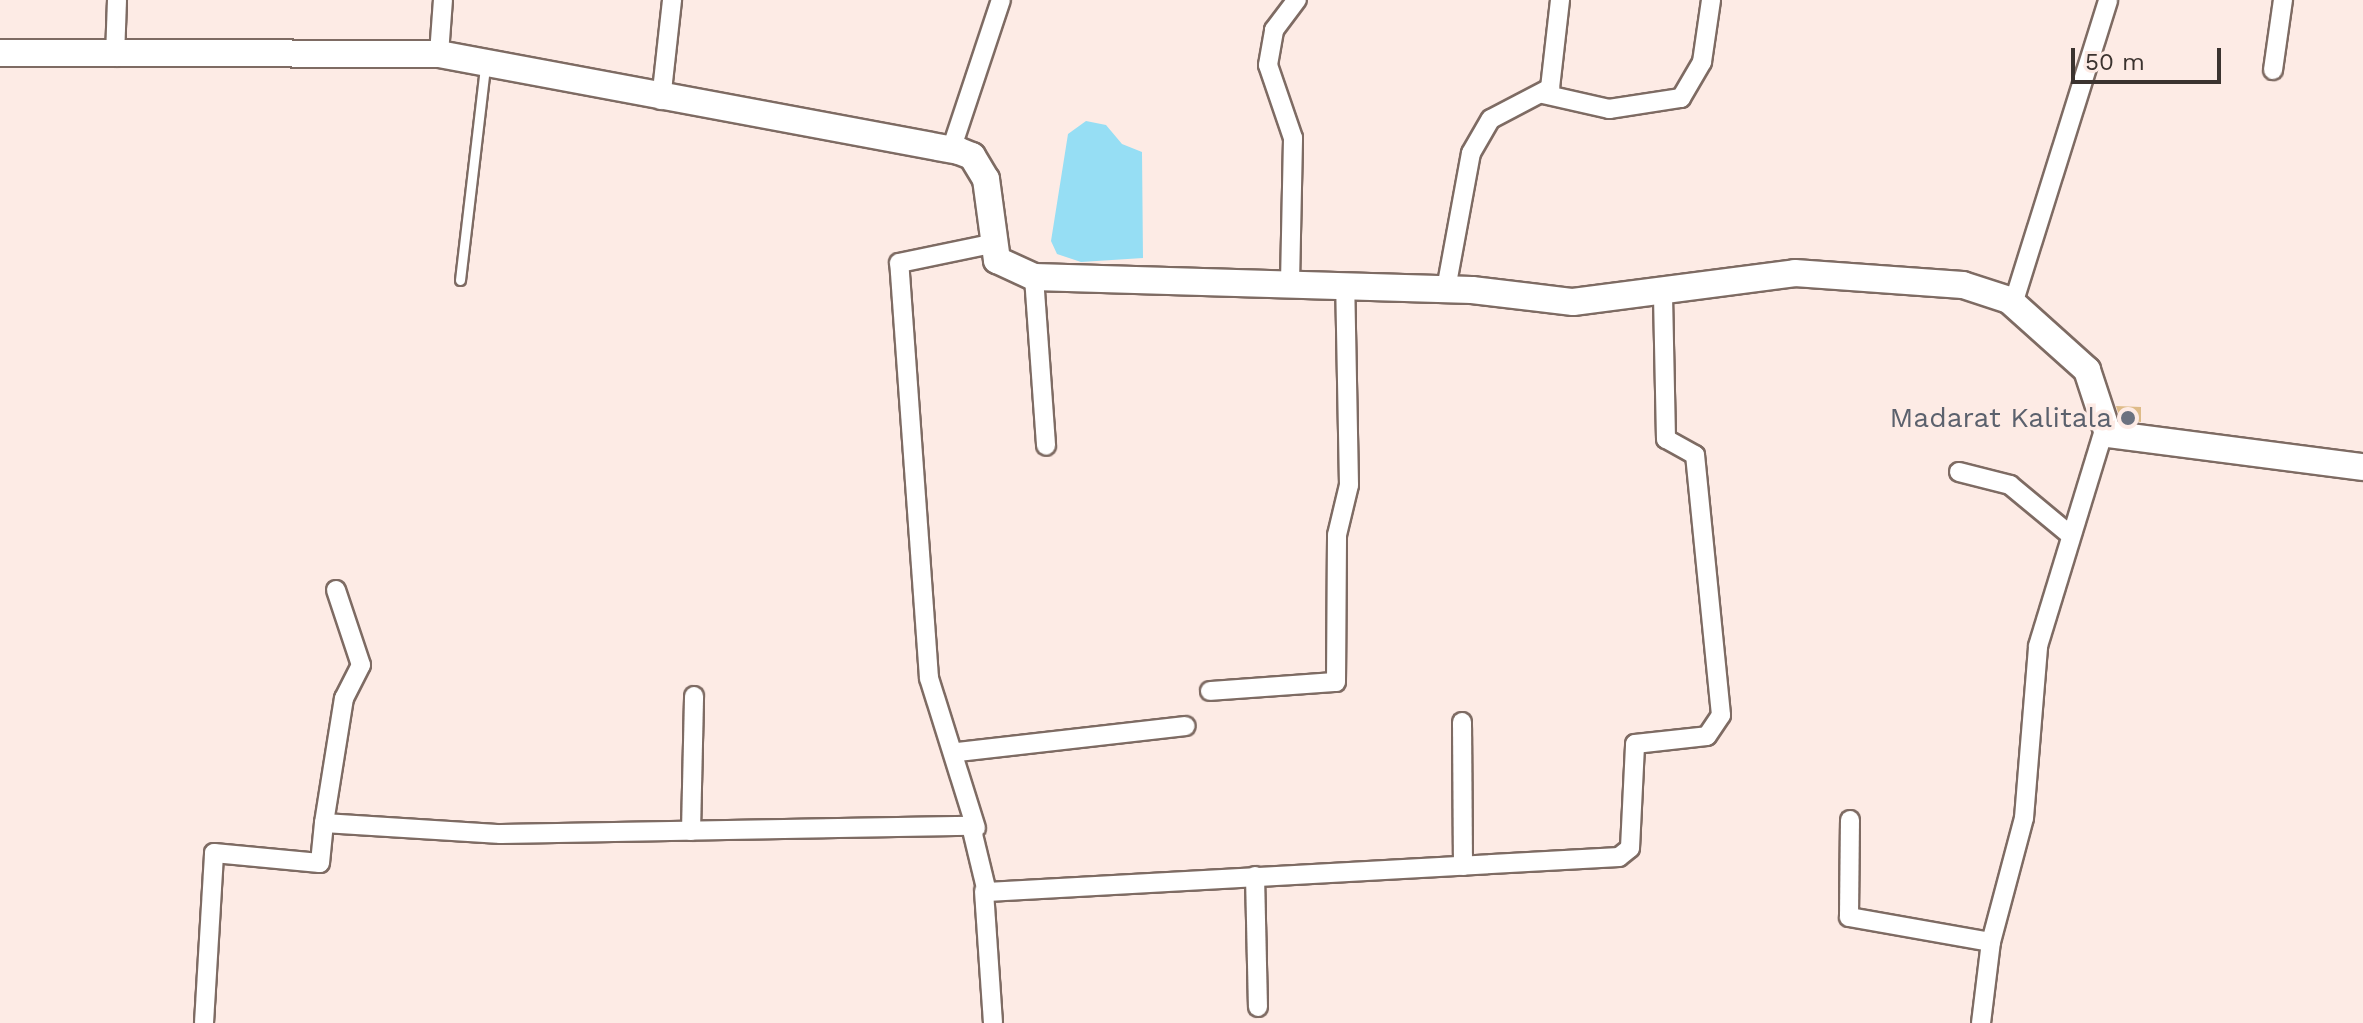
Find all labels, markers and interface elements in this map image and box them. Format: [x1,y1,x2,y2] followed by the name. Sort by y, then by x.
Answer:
[2075,32,2225,82] scale bar
[2085,48,2145,76] text: 50 m
[1890,401,2112,435] place label: Madarat Kalitala
[2119,409,2137,427] marker: Madarat Kalitala

